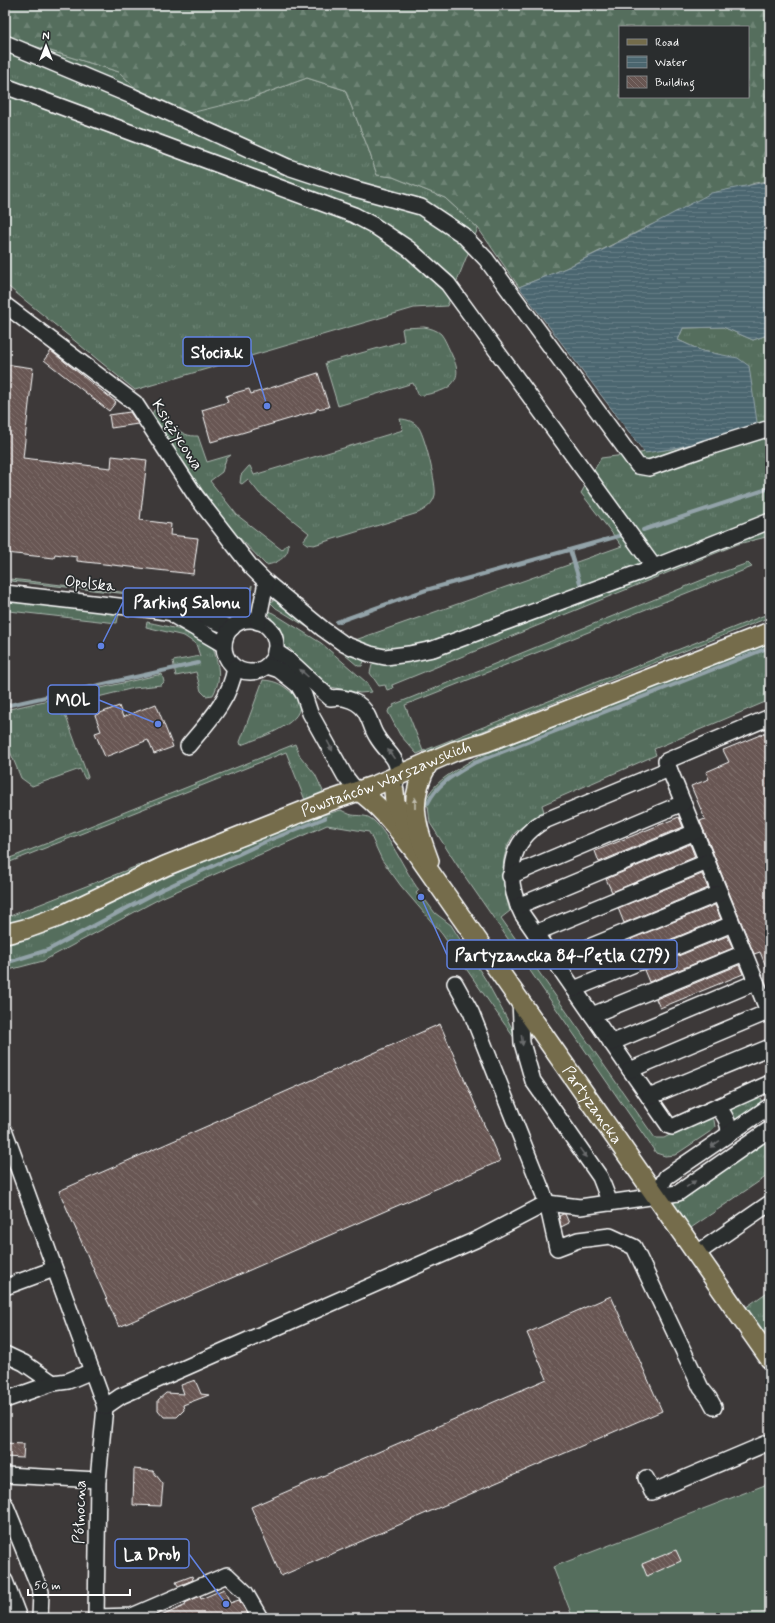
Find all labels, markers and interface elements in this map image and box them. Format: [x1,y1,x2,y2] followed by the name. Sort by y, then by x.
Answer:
[26,26,66,66] north arrow
[619,26,749,98] legend
[42,30,50,44] text: N
[655,35,679,51] text: Road
[655,55,687,71] text: Water
[655,75,695,92] text: Building
[183,337,251,366] callout: Słociak
[191,342,244,364] text: Słociak
[146,396,208,475] street label: Księżycowa
[64,571,117,597] street label: Opolska
[123,588,250,617] callout: Parking Salonu
[133,592,241,617] text: Parking Salonu
[299,668,309,678] one-way arrow
[48,685,99,714] callout: MOL
[55,690,91,712] text: MOL
[298,736,474,822] street label: Powstańców Warszawskich
[326,741,333,752] one-way arrow
[386,748,395,759] one-way arrow
[412,796,418,809] one-way arrow
[447,940,677,969] callout: Partyzancka 84-Pętla (279)
[455,945,670,968] text: Partyzancka 84-Pętla (279)
[519,1034,525,1046] one-way arrow
[558,1061,627,1148] street label: Partyzancka
[710,1140,720,1148] one-way arrow
[579,1147,587,1158] one-way arrow
[686,1180,696,1188] one-way arrow
[68,1479,92,1544] street label: Północna
[115,1539,189,1568] callout: La Drob
[124,1544,181,1566] text: La Drob
[28,1571,130,1597] scale bar
[34,1578,61,1594] text: 50 m

